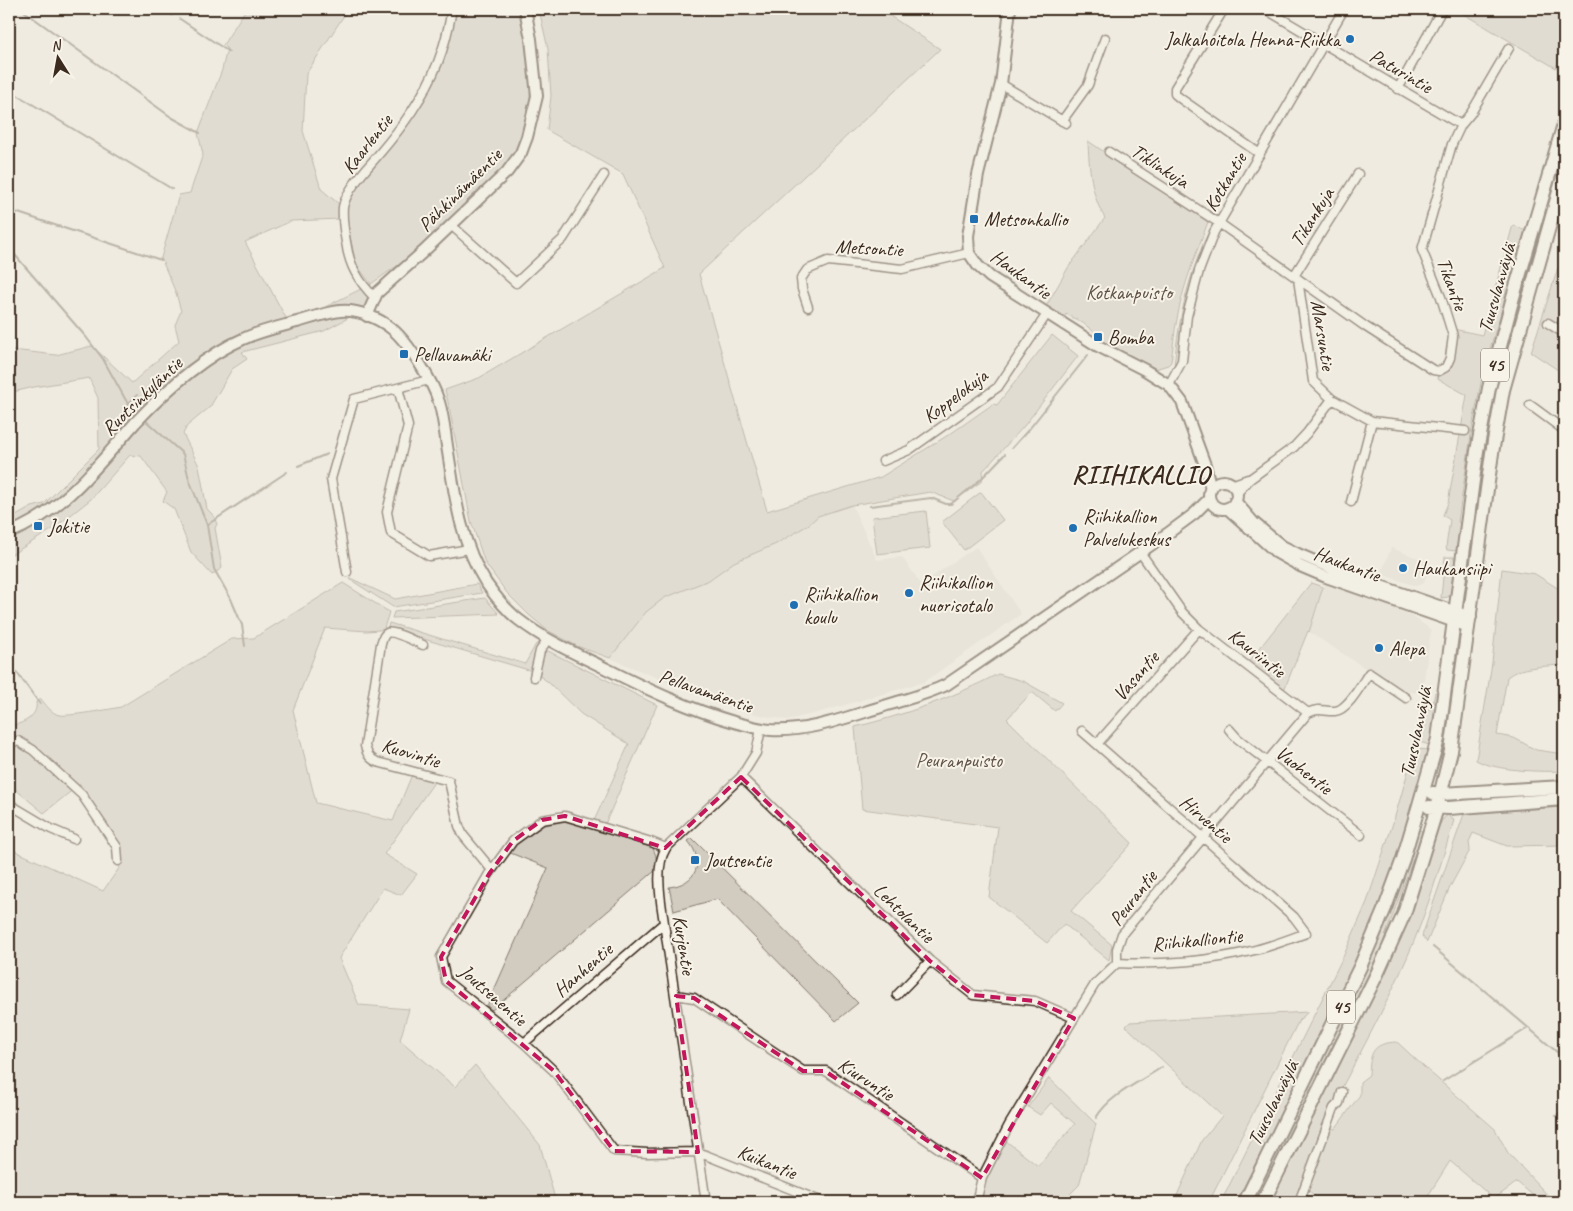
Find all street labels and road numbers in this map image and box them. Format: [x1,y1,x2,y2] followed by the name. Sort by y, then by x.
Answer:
[1365,43,1438,100] street label: Paturintie
[336,108,399,179] street label: Kaarlentie
[1126,138,1195,195] street label: Tiklinkuja
[413,142,508,237] street label: Pähkinämäentie
[1198,147,1253,216] street label: Kotkantie
[1284,182,1340,251] street label: Tikankuja
[835,234,905,262] street label: Metsontie
[1472,239,1522,336] street label: Tuusulanväylä
[986,244,1057,305] street label: Haukantie
[1431,254,1474,315] street label: Tikantie
[1305,298,1341,373] street label: Marsuntie
[1481,348,1509,382] road number: 45
[96,350,189,441] street label: Ruotsinkyläntie
[917,362,994,429] street label: Koppelokuja
[1310,540,1385,588] street label: Haukantie
[1223,623,1292,684] street label: Kauriintie
[1107,645,1166,706] street label: Vasantie
[656,663,758,719] street label: Pellavamäentie
[1394,683,1438,780] street label: Tuusulanväylä
[379,732,445,774] street label: Kuovintie
[1271,740,1339,801] street label: Vuohentie
[1175,789,1238,850] street label: Hirventie
[1103,864,1163,931] street label: Peurantie
[868,878,941,949] street label: Lehtolantie
[667,914,701,978] street label: Kurjentie
[1151,923,1245,957] street label: Riihikalliontie
[548,936,619,1003] street label: Hanhentie
[453,958,533,1032] street label: Joutsenentie
[1327,990,1355,1024] road number: 45
[833,1052,900,1107] street label: Kiuruntie
[1242,1055,1305,1150] street label: Tuusulanväylä
[734,1139,801,1186] street label: Kuikantie

